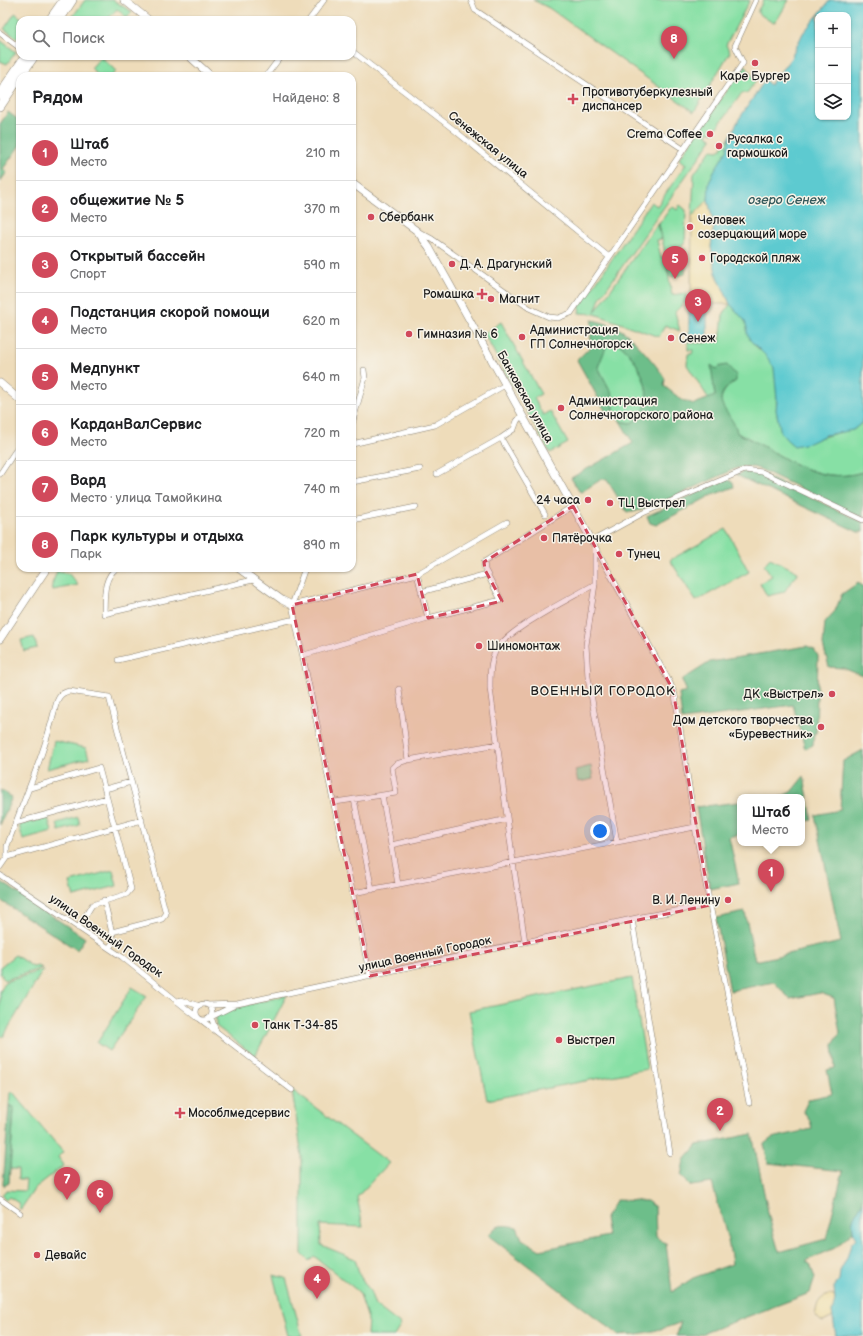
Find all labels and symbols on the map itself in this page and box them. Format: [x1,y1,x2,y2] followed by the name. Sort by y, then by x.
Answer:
[661,26,687,59] pin: 8
[750,58,760,68] marker: Каре Бургер
[720,69,790,84] place label: Каре Бургер
[582,85,713,114] place label: Противотуберкулезный диспансер
[567,93,579,105] marker: Противотуберкулезный диспансер
[445,108,531,182] street label: Сенежская улица
[627,127,702,142] place label: Crema Coffee
[705,129,715,139] marker: Crema Coffee
[727,132,788,161] place label: Русалка с гармошкой
[714,141,724,151] marker: Русалка с гармошкой
[748,192,827,208] water label: озеро Сенеж
[379,210,435,225] place label: Сбербанк
[366,212,376,222] marker: Сбербанк
[698,213,807,242] place label: Человек созерцающий море
[685,222,695,232] marker: Человек созерцающий море
[662,246,688,279] pin: 5
[710,251,801,266] place label: Городской пляж
[697,253,707,263] marker: Городской пляж
[460,257,552,272] place label: Д. А. Драгунский
[447,259,457,269] marker: Д. А. Драгунский
[423,287,474,302] place label: Ромашка
[477,289,487,299] marker: Ромашка
[685,289,711,322] pin: 3
[499,292,540,307] place label: Магнит
[486,294,496,304] marker: Магнит
[529,323,633,352] place label: Администрация ГП Солнечногорск
[417,327,498,342] place label: Гимназия № 6
[404,329,414,339] marker: Гимназия № 6
[679,331,716,346] place label: Сенеж
[517,332,527,342] marker: Администрация ГП Солнечногорск
[666,333,676,343] marker: Сенеж
[493,348,557,446] street label: Банковская улица
[568,394,713,423] place label: Администрация Солнечногорского района
[556,403,566,413] marker: Администрация Солнечногорского района
[536,493,580,508] place label: 24 часа
[583,495,593,505] marker: 24 часа
[618,496,686,511] place label: ТЦ Выстрел
[605,498,615,508] marker: ТЦ Выстрел
[552,531,612,546] place label: Пятёрочка
[539,533,549,543] marker: Пятёрочка
[627,547,660,562] place label: Тунец
[614,549,624,559] marker: Тунец
[487,639,561,654] place label: Шиномонтаж
[474,641,484,651] marker: Шиномонтаж
[531,683,675,699] district label: ВОЕННЫЙ ГОРОДОК
[744,687,824,702] place label: ДК «Выстрел»
[827,689,837,699] marker: ДК «Выстрел»
[673,713,813,742] place label: Дом детского творчества «Буревестник»
[816,722,826,732] marker: Дом детского творчества «Буревестник»
[590,821,610,841] your location
[758,859,784,892] pin: 1
[46,891,166,981] street label: улица Военный Городок
[652,893,720,908] place label: В. И. Ленину
[723,895,733,905] marker: В. И. Ленину
[357,933,493,975] street label: улица Военный Городок
[263,1018,338,1033] place label: Танк Т-34-85
[250,1020,260,1030] marker: Танк Т-34-85
[567,1033,615,1048] place label: Выстрел
[554,1035,564,1045] marker: Выстрел
[707,1098,733,1131] pin: 2
[188,1106,290,1121] place label: Мособлмедсервис
[175,1108,185,1118] marker: Мособлмедсервис
[54,1167,80,1200] pin: 7
[87,1180,113,1213] pin: 6
[45,1248,86,1263] place label: Девайс
[32,1250,42,1260] marker: Девайс
[304,1266,330,1299] pin: 4

